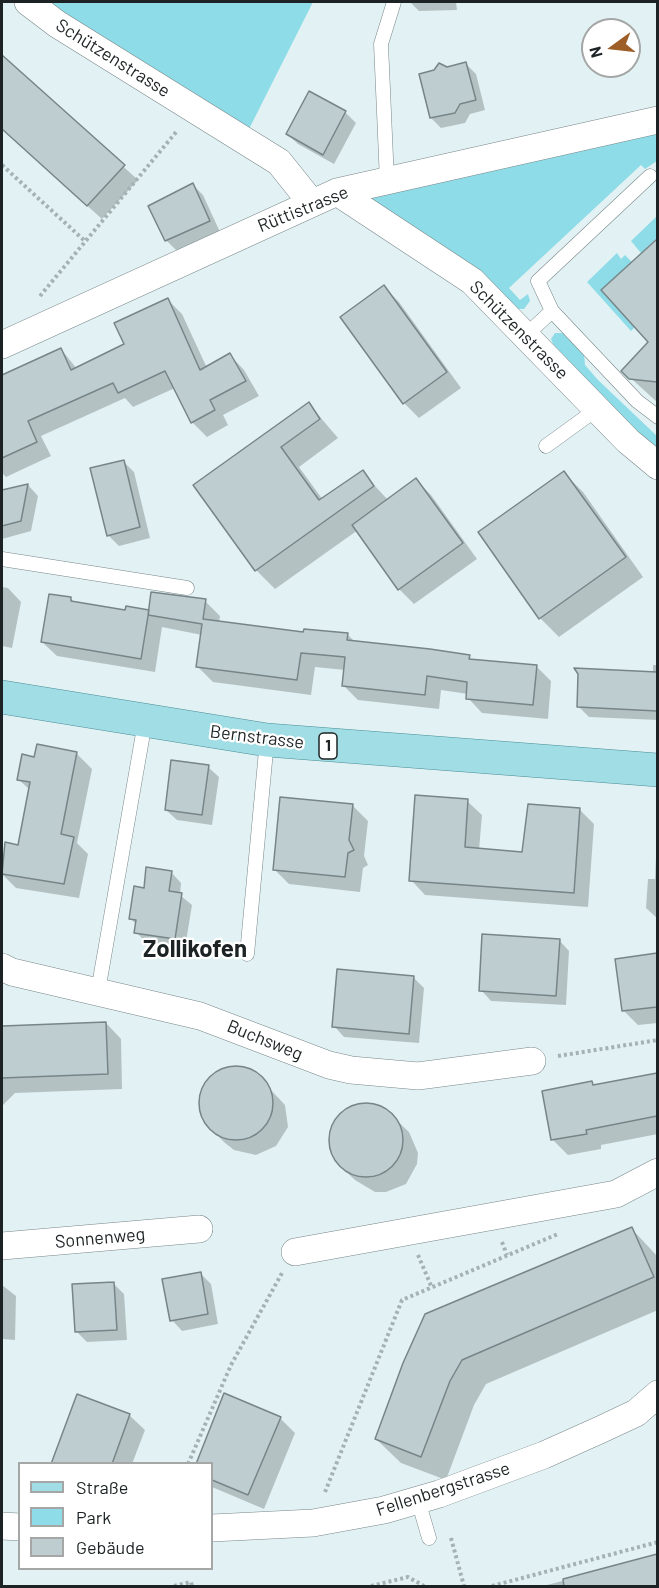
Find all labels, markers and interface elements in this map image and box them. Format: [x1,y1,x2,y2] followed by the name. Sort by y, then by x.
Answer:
[52,14,174,102] street label: Schützenstrasse
[581,18,641,78] north arrow
[585,45,606,60] text: N
[254,181,352,237] street label: Rüttistrasse
[465,276,573,384] street label: Schützenstrasse
[209,721,305,753] street label: Bernstrasse
[319,733,337,759] road number: 1
[143,935,247,963] district label: Zollikofen
[224,1015,306,1065] street label: Buchsweg
[54,1223,146,1253] street label: Sonnenweg
[373,1457,513,1521] street label: Fellenbergstrasse
[18,1462,213,1570] legend
[76,1476,128,1498] text: Straße
[76,1506,111,1528] text: Park
[76,1536,145,1558] text: Gebäude

